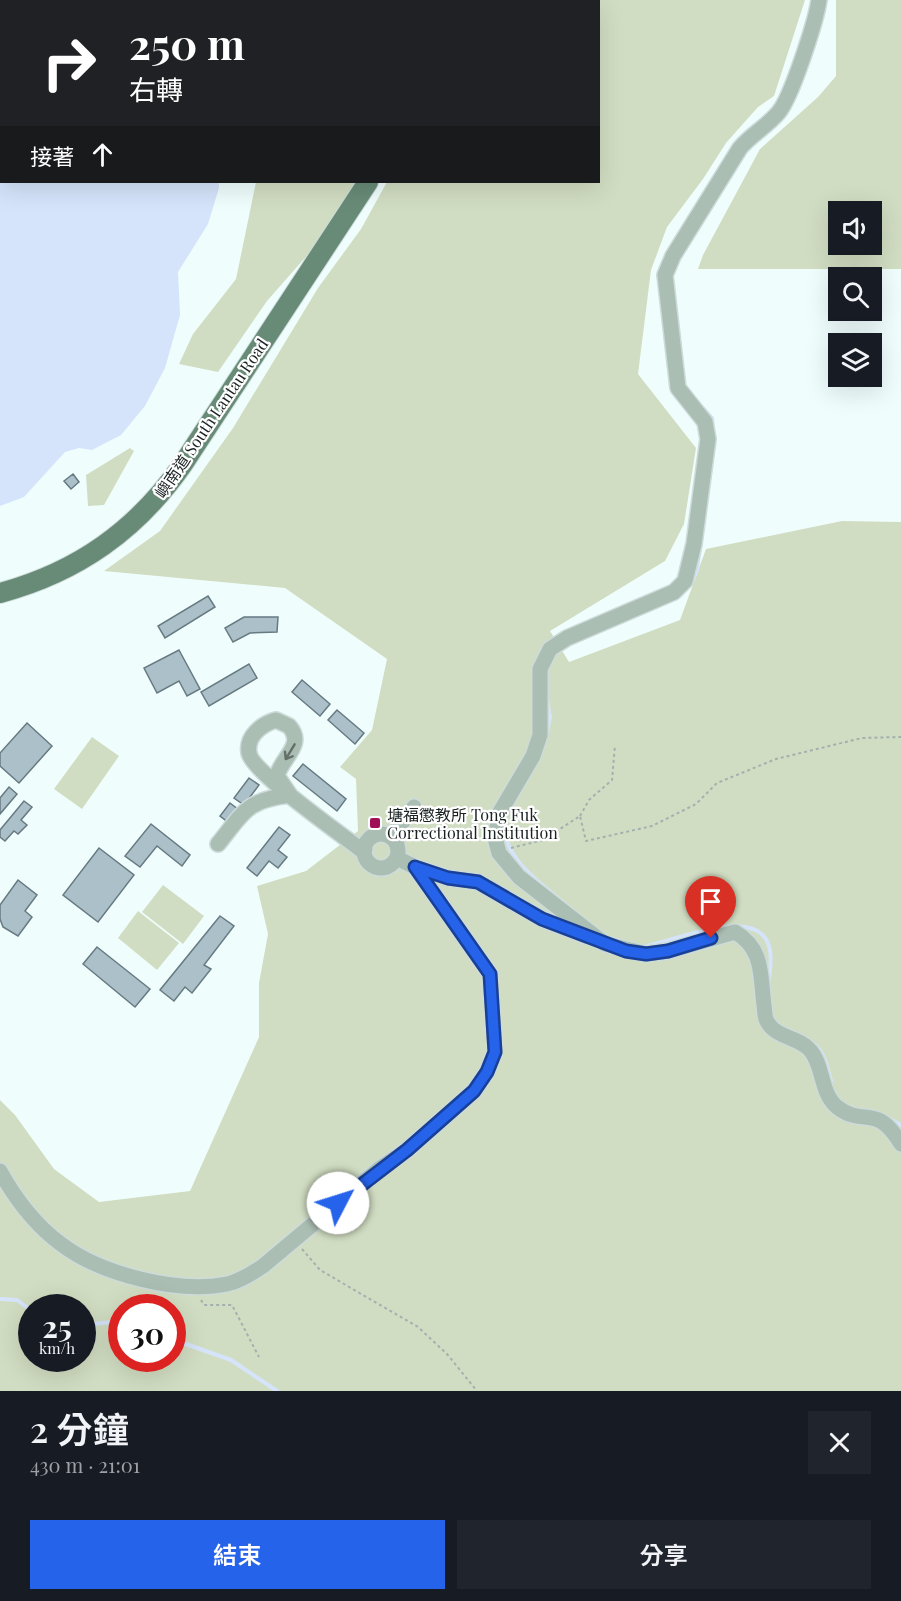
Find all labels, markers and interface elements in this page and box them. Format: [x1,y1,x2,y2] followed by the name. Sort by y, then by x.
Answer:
[129,15,245,71] text: 250 m
[30,24,108,102] icon: right
[129,71,183,107] text: 右轉
[86,138,119,171] icon: ahead
[30,141,74,171] text: 接著
[828,201,882,387] map controls
[828,201,882,255] button: sound
[828,267,882,321] button: search
[828,333,882,387] button: layers
[150,334,272,502] street label: 嶼南道 South Lantau Road
[284,743,296,760] one-way arrow
[387,804,558,843] place label: 塘福懲教所 Tong Fuk Correctional Institution
[368,816,382,830] marker: 塘福懲教所 Tong Fuk Correctional Institution
[685,876,736,938] pin
[694,885,727,918] icon: arrive
[306,1171,370,1235] position arrow
[108,1294,186,1372] speed limit sign: 30
[42,1306,72,1346] text: 25
[39,1338,75,1358] text: km/h
[30,1404,129,1452] text: 2 分鐘
[808,1411,871,1474] button: close
[30,1451,140,1478] text: 430 m · 21:01
[30,1520,445,1589] button: 結束
[457,1520,871,1589] button: 分享

